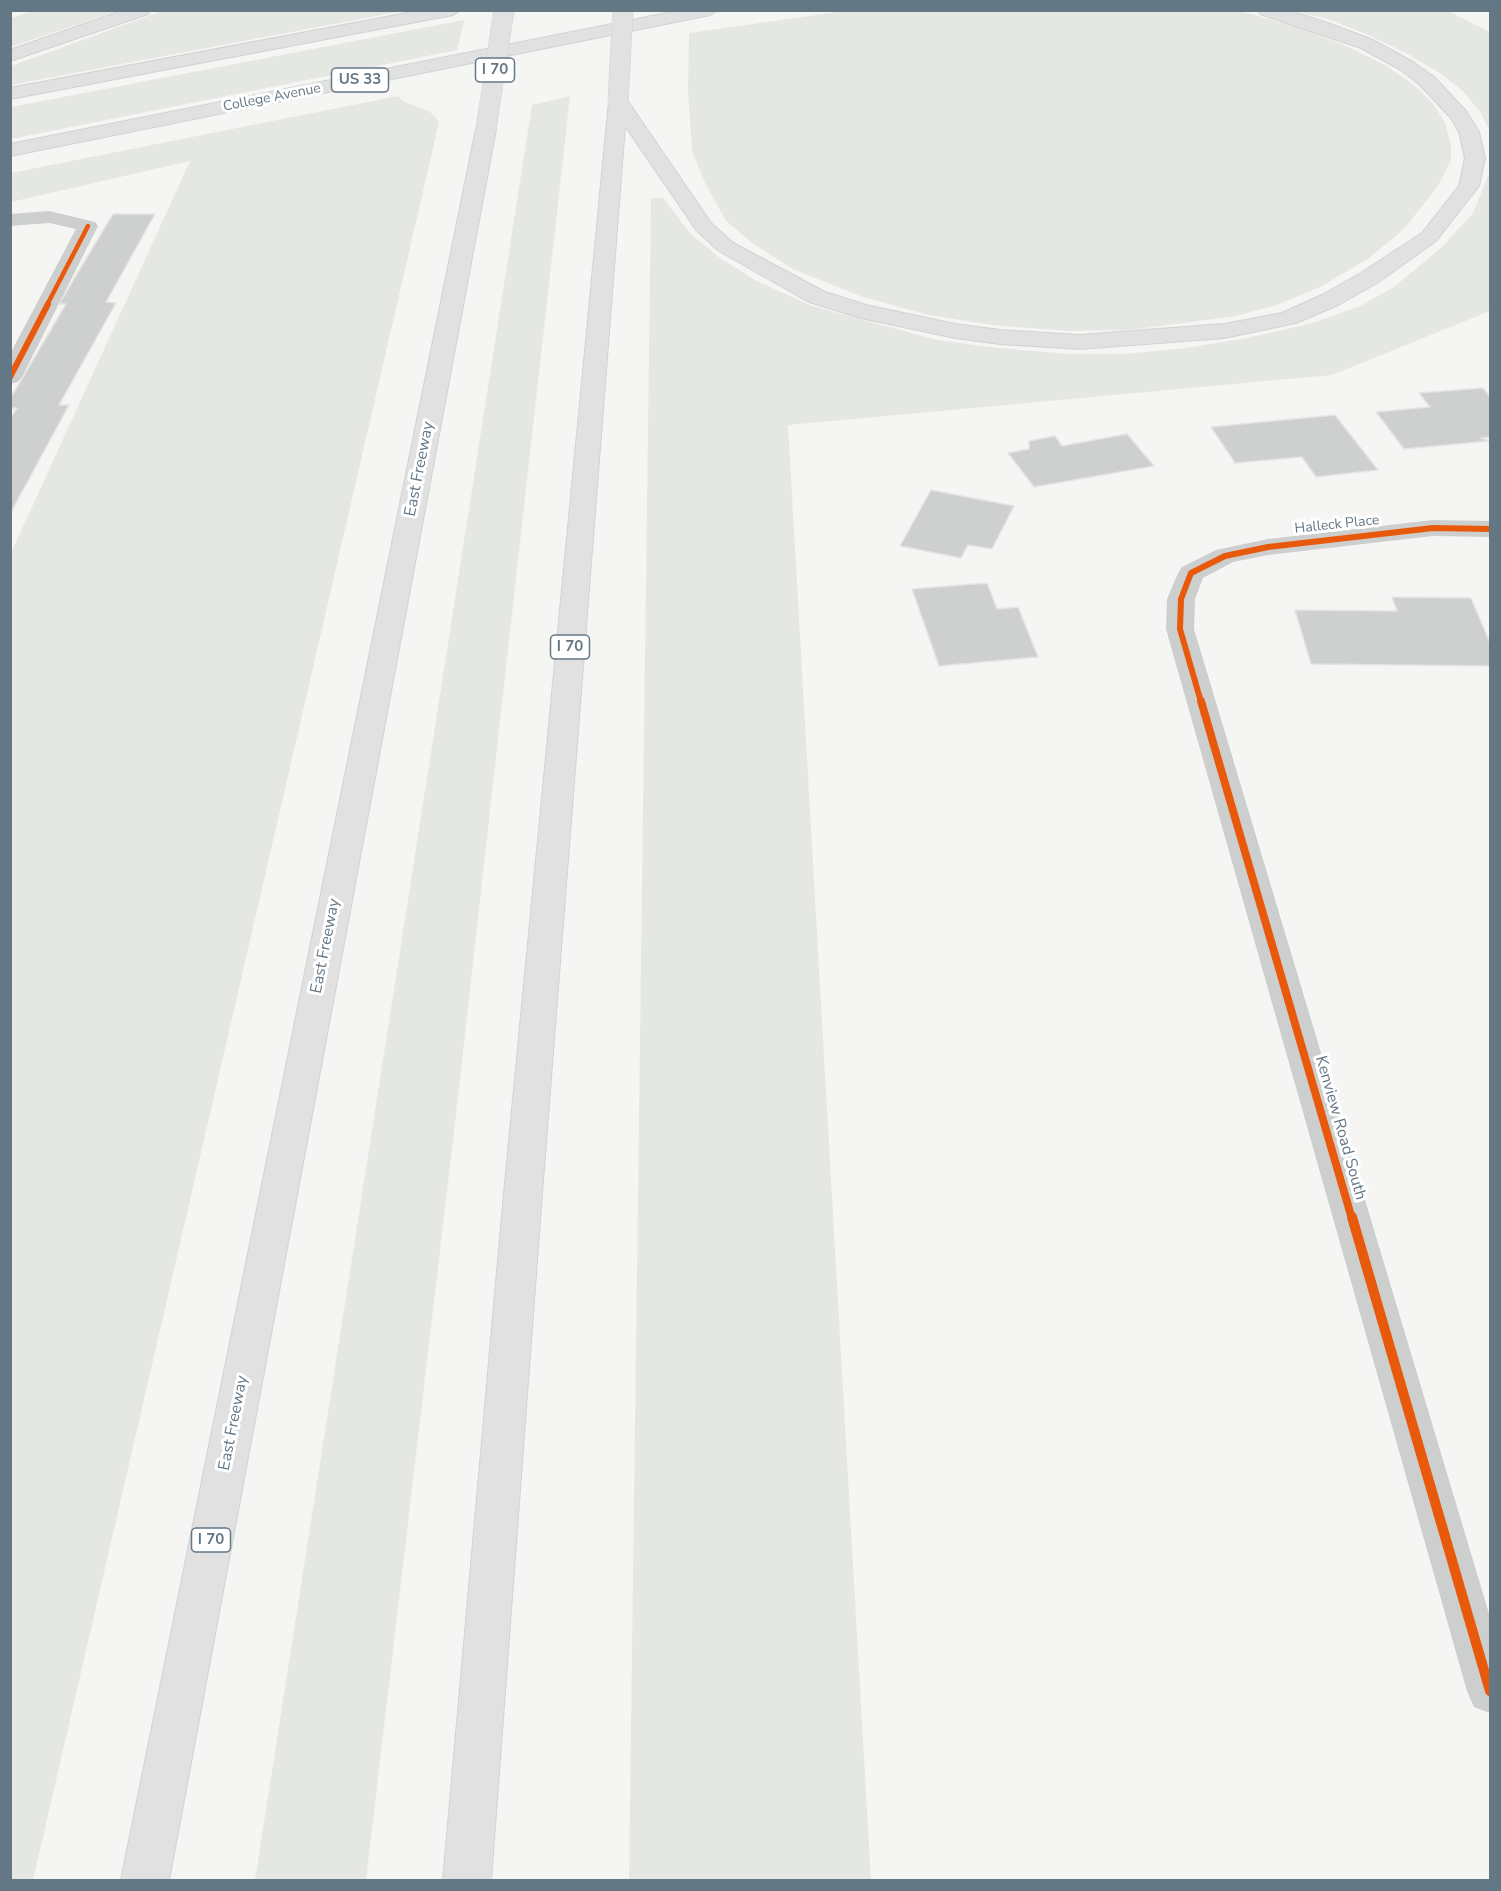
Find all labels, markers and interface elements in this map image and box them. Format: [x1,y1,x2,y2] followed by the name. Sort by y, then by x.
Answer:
[476,58,514,82] road number: I 70
[332,68,388,92] road number: US 33
[222,80,322,116] street label: College Avenue
[401,420,439,518] street label: East Freeway
[1294,512,1380,538] street label: Halleck Place
[550,635,590,659] road number: I 70
[307,897,345,995] street label: East Freeway
[1310,1054,1370,1202] street label: Kenview Road South
[215,1374,253,1472] street label: East Freeway
[192,1528,230,1552] road number: I 70

